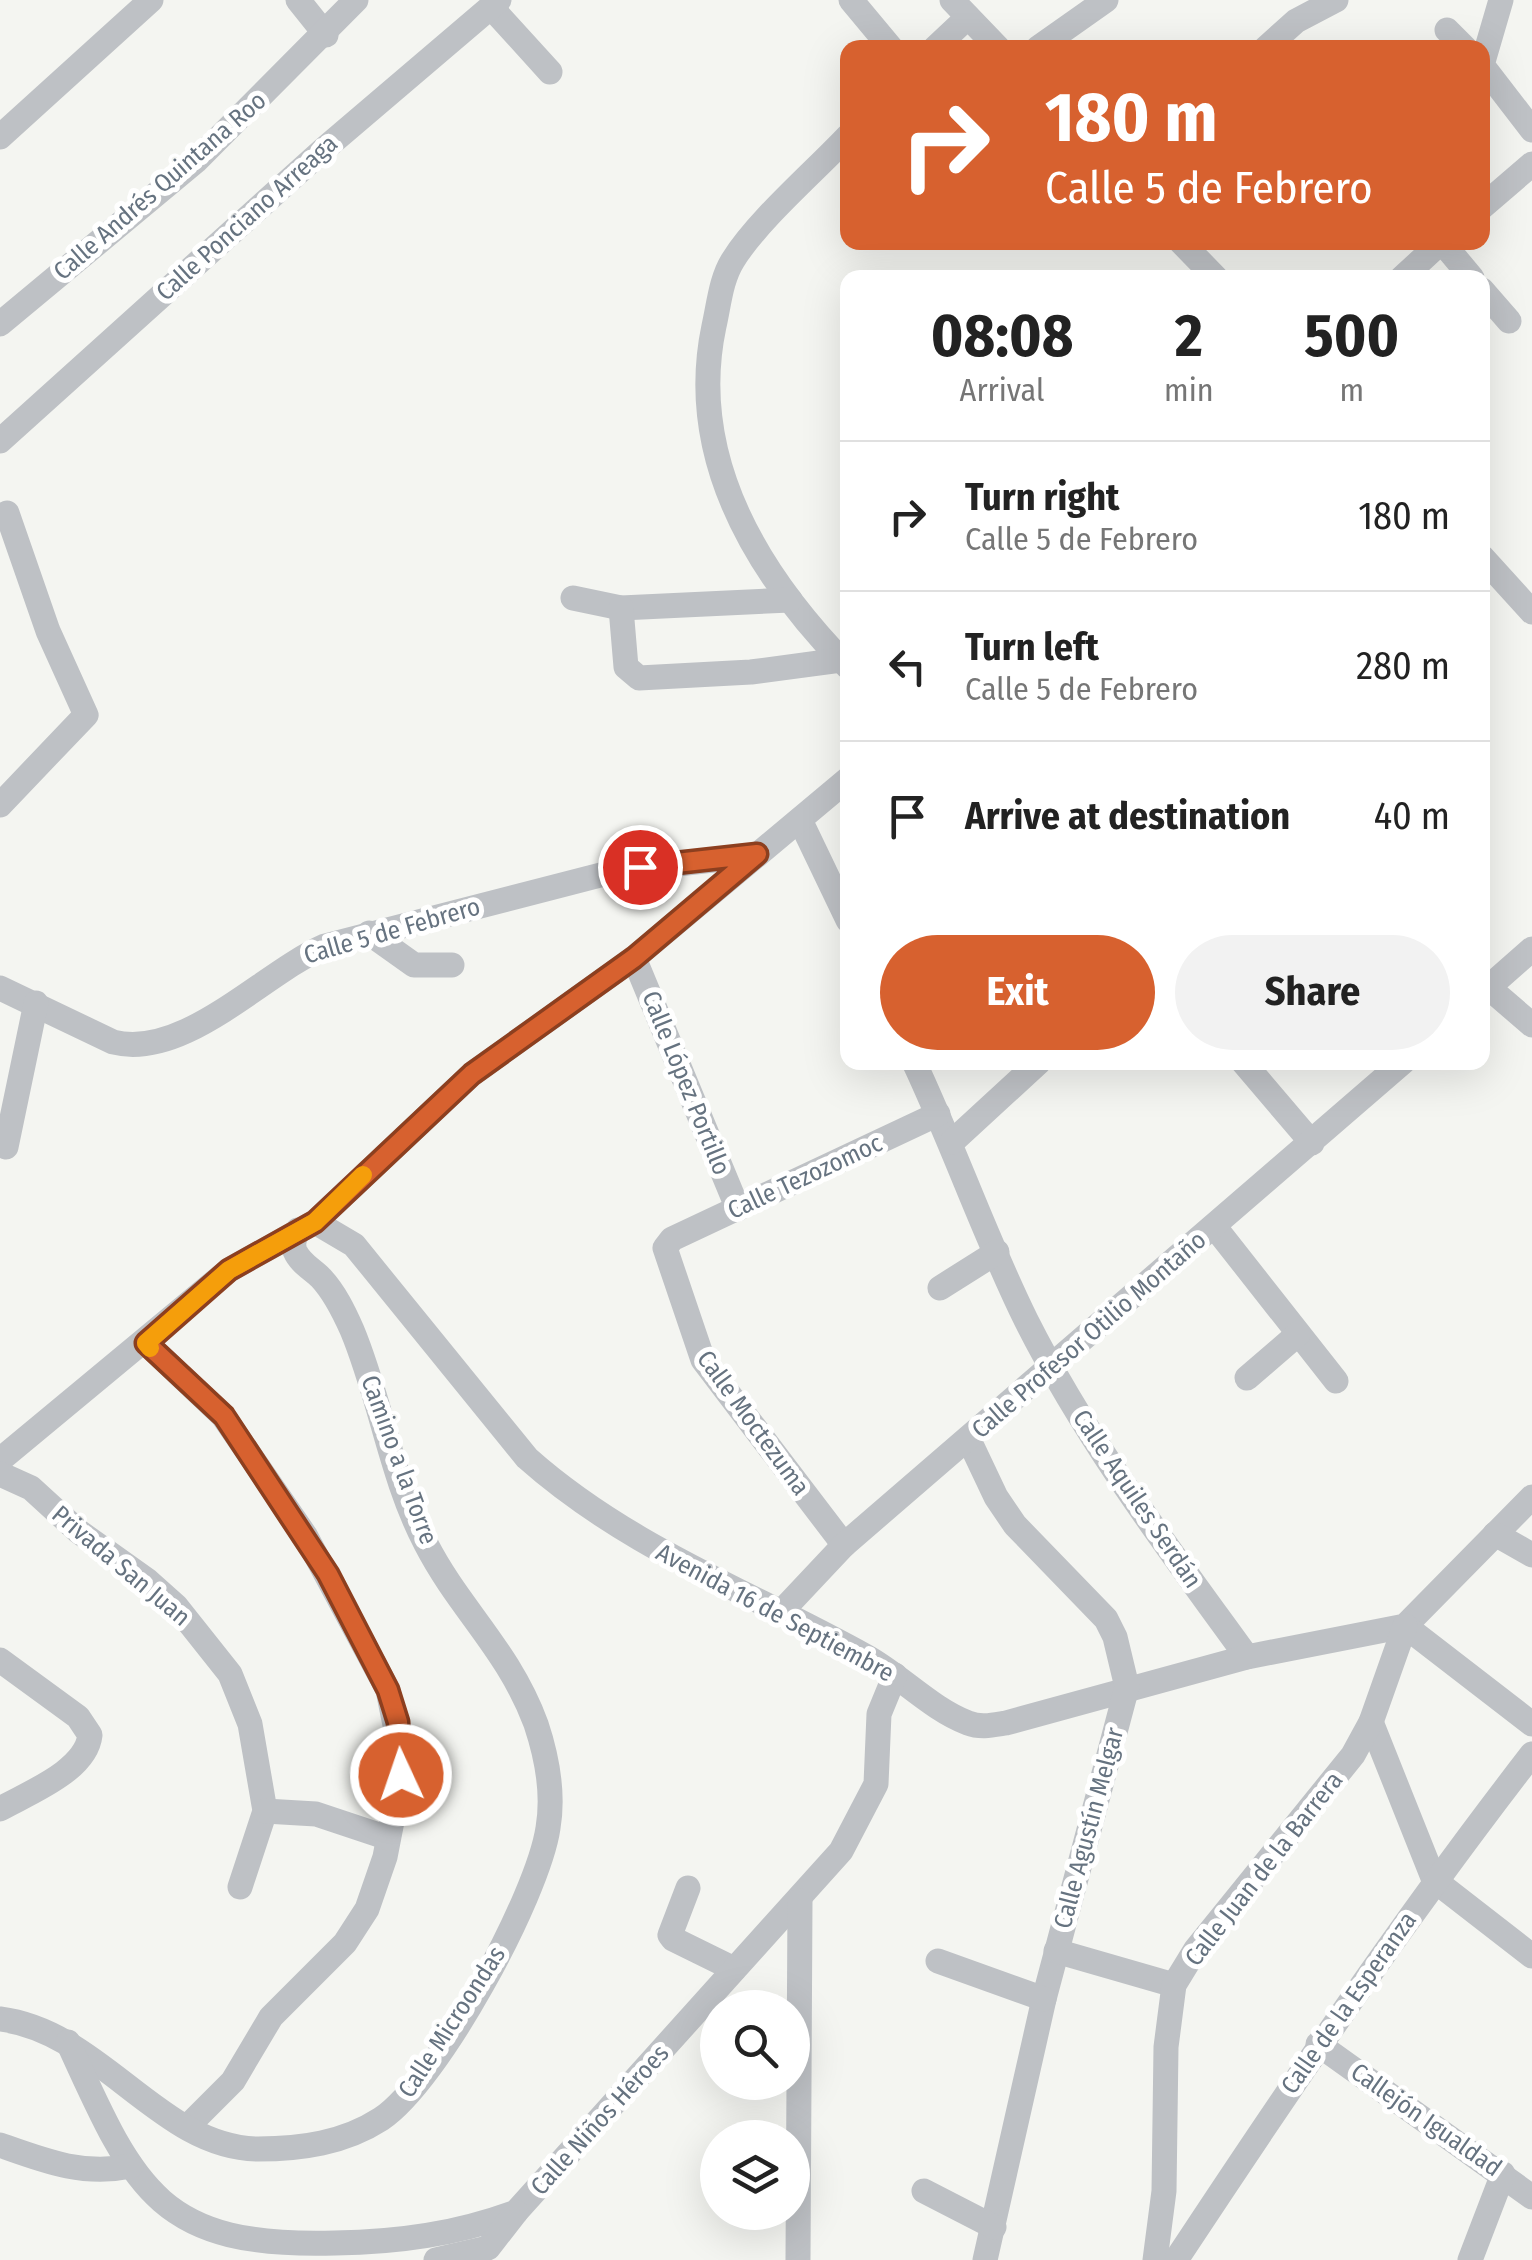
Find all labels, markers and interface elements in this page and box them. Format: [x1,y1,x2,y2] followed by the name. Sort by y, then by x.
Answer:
[1045,76,1218,160] text: 180 m
[880,80,1010,210] icon: right
[48,86,272,286] street label: Calle Andrés Quintana Roo
[150,129,344,307] street label: Calle Ponciano Arreaga
[1045,161,1373,215] text: Calle 5 de Febrero
[931,300,1073,372] text: 08:08
[1175,300,1203,372] text: 2
[1304,300,1399,372] text: 500
[960,371,1044,409] text: Arrival
[1164,371,1214,409] text: min
[1339,371,1364,409] text: m
[965,474,1119,520] text: Turn right
[880,489,935,544] icon: right
[1358,493,1450,539] text: 180 m
[965,520,1198,558] text: Calle 5 de Febrero
[965,624,1099,670] text: Turn left
[880,639,935,694] icon: left
[1356,643,1450,689] text: 280 m
[965,670,1198,708] text: Calle 5 de Febrero
[880,789,935,844] icon: arrive
[965,793,1290,839] text: Arrive at destination
[1374,793,1450,839] text: 40 m
[598,825,683,910] pin
[613,840,668,895] icon: arrive
[300,891,484,971] street label: Calle 5 de Febrero
[880,935,1155,1050] button: Exit
[1175,935,1450,1050] button: Share
[635,987,737,1179] street label: Calle López Portillo
[723,1128,887,1226] street label: Calle Tezozomoc
[966,1225,1212,1445] street label: Calle Profesor Otilio Montaño
[690,1345,816,1501] street label: Calle Moctezuma
[355,1371,443,1549] street label: Camino a la Torre
[1066,1404,1208,1594] street label: Calle Aquiles Serdán
[46,1499,196,1633] street label: Privada San Juan
[651,1538,899,1688] street label: Avenida 16 de Septiembre
[349,1723,453,1827] position arrow
[1048,1724,1130,1932] street label: Calle Agustín Melgar
[1179,1766,1349,1972] street label: Calle Juan de la Barrera
[1275,1906,1423,2100] street label: Calle de la Esperanza
[392,1941,512,2103] street label: Calle Microondas
[700,1990,810,2230] map controls
[700,1990,810,2100] button: search
[525,2039,675,2201] street label: Calle Niños Héroes
[1345,2057,1507,2183] street label: Callejón Igualdad
[700,2120,810,2230] button: layers

